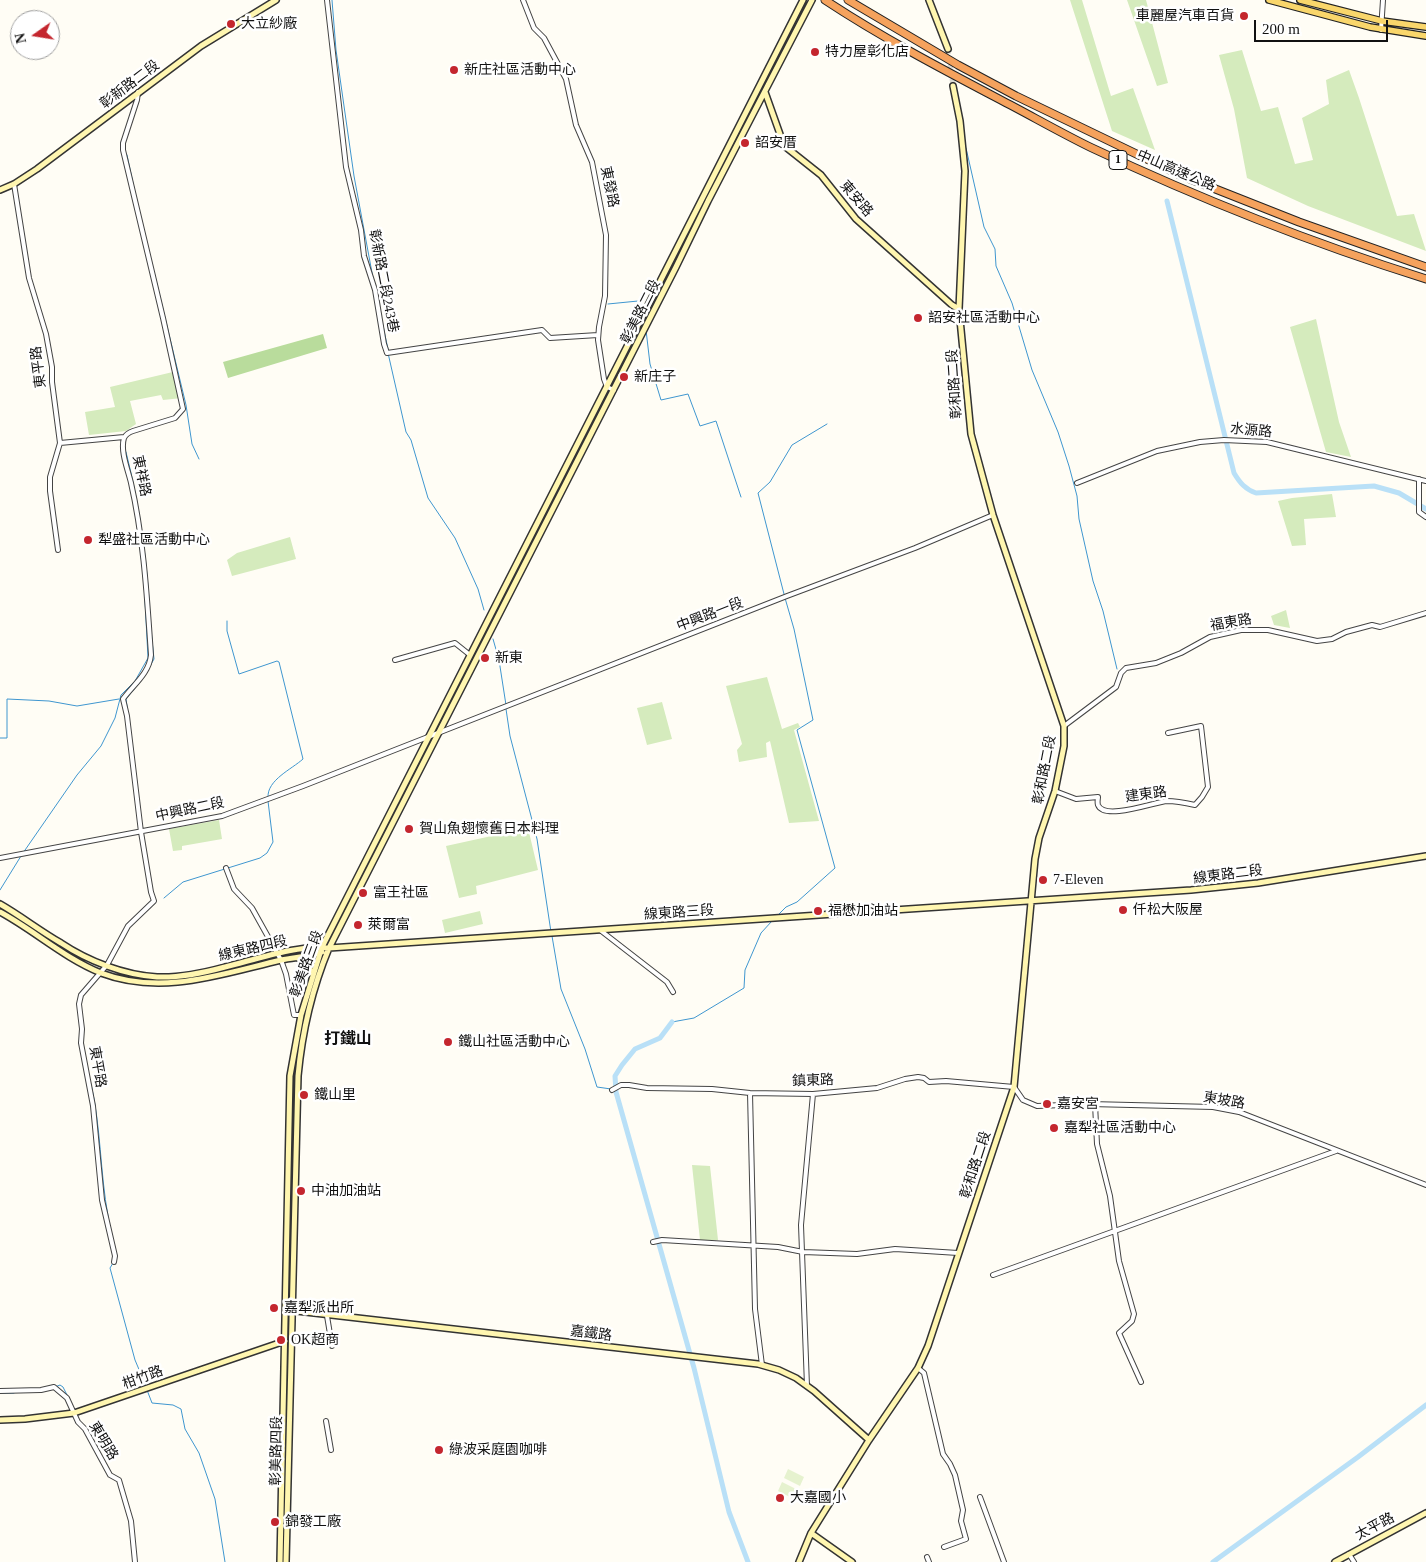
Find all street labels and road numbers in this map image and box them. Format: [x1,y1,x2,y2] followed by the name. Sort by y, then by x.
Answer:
[97,57,163,113] street label: 彰新路二段
[1134,147,1218,195] street label: 中山高速公路
[1109,150,1127,170] road number: 1
[596,165,622,209] street label: 東發路
[836,178,876,220] street label: 東安路
[365,228,401,334] street label: 彰新路二段243巷
[618,277,664,347] street label: 彰美路二段
[28,345,50,389] street label: 東平路
[944,348,966,420] street label: 彰和路二段
[1229,421,1273,441] street label: 水源路
[128,454,154,498] street label: 東祥路
[674,595,746,635] street label: 中興路一段
[1209,611,1253,635] street label: 福東路
[1030,734,1060,806] street label: 彰和路二段
[1124,784,1168,806] street label: 建東路
[154,795,226,825] street label: 中興路二段
[1192,862,1264,888] street label: 線東路二段
[643,902,715,924] street label: 線東路三段
[287,928,327,1000] street label: 彰美路三段
[217,933,289,965] street label: 線東路四段
[85,1045,109,1089] street label: 東平路
[792,1072,834,1090] street label: 鎮東路
[1202,1089,1246,1113] street label: 東坡路
[957,1129,995,1201] street label: 彰和路二段
[569,1323,613,1345] street label: 嘉鐵路
[120,1363,166,1393] street label: 柑竹路
[268,1416,286,1486] street label: 彰美路四段
[85,1419,121,1463] street label: 東明路
[1353,1510,1397,1544] street label: 太平路

